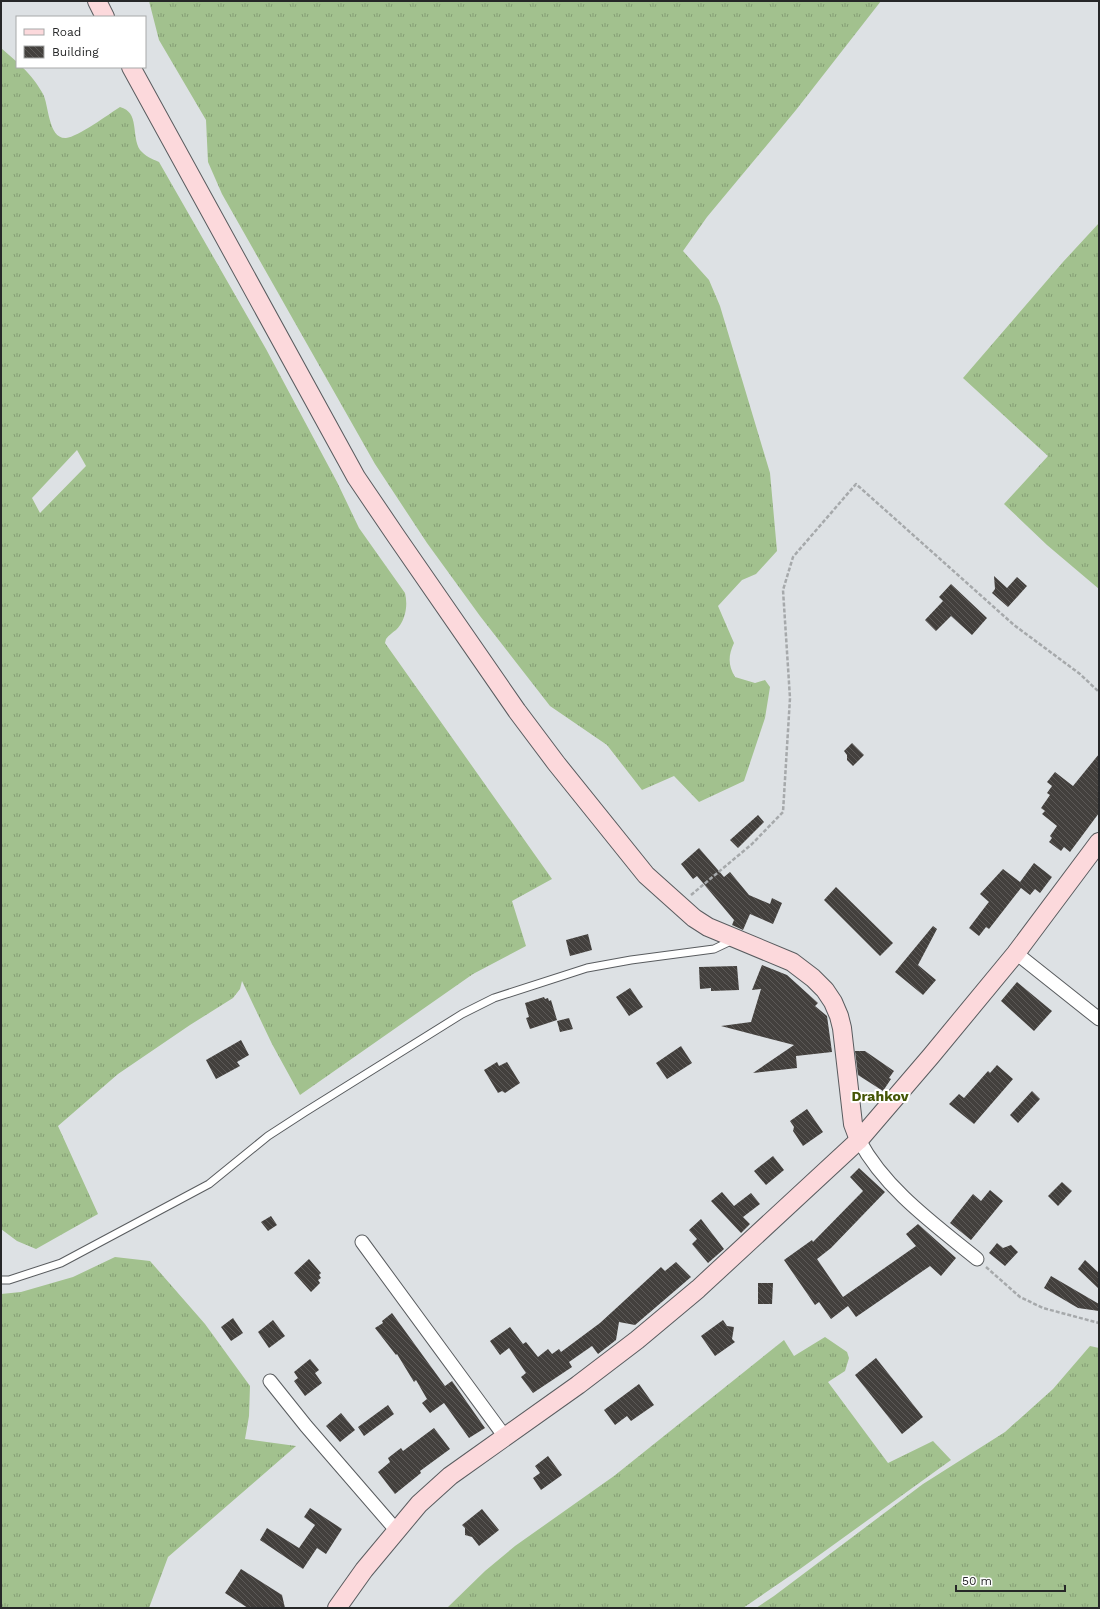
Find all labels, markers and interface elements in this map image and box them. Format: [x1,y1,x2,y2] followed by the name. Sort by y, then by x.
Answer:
[16,16,146,68] legend
[52,25,81,39] text: Road
[52,45,99,59] text: Building
[851,1088,909,1104] district label: Drahkov
[956,1567,1065,1593] scale bar
[962,1574,992,1588] text: 50 m

